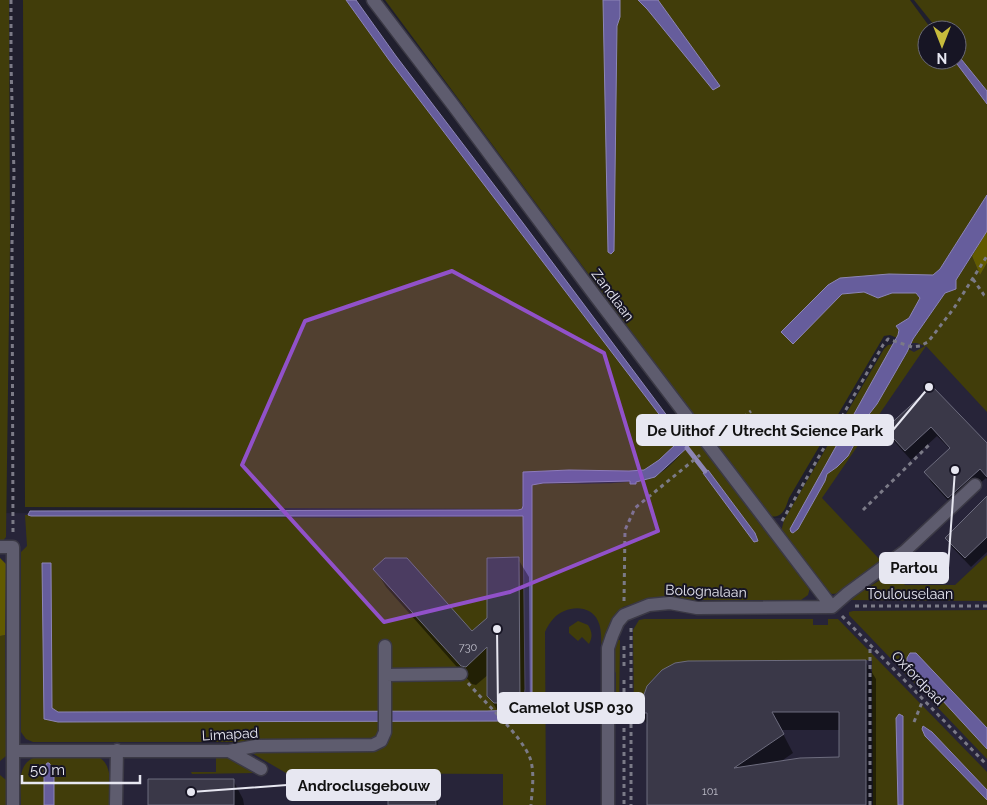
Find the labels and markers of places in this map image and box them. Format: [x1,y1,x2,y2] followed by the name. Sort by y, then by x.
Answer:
[637,415,893,445] callout: De Uithof / Utrecht Science Park
[880,553,948,583] callout: Partou
[498,693,644,723] callout: Camelot USP 030
[287,770,440,800] callout: Androclusgebouw

